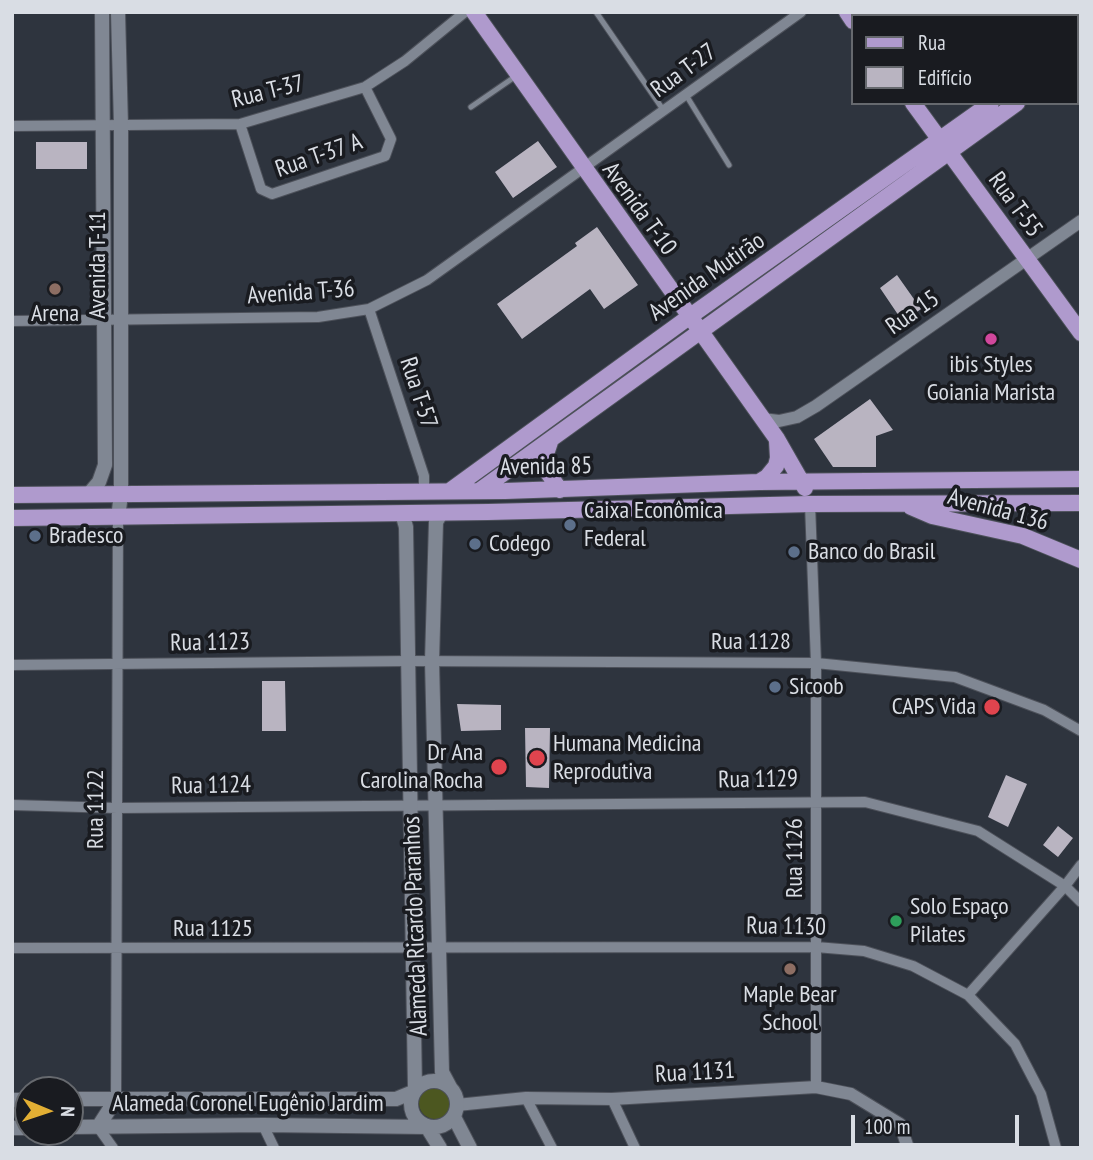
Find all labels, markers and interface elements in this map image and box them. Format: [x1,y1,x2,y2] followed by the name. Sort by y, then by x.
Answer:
[852,14,1079,105] legend
[918,29,946,56] text: Rua
[646,38,722,104] street label: Rua T-27
[918,64,972,91] text: Edifício
[229,69,307,115] street label: Rua T-37
[272,128,366,184] street label: Rua T-37 A
[596,157,682,261] street label: Avenida T-10
[982,167,1048,243] street label: Rua T-55
[84,211,112,319] street label: Avenida T-11
[644,227,770,327] street label: Avenida Mutirão
[246,275,356,311] street label: Avenida T-36
[47,281,63,297] marker: Arena
[881,285,945,341] street label: Rua 15
[31,300,79,328] place label: Arena
[983,331,999,347] marker: ibis Styles Goiania Marista
[927,351,1055,407] place label: ibis Styles Goiania Marista
[393,354,443,432] street label: Rua T-57
[500,452,592,482] street label: Avenida 85
[945,483,1051,537] street label: Avenida 136
[584,497,723,553] place label: Caixa Econômica Federal
[562,517,578,533] marker: Caixa Econômica Federal
[49,522,123,550] place label: Bradesco
[27,528,43,544] marker: Bradesco
[489,530,551,558] place label: Codego
[467,536,483,552] marker: Codego
[808,538,935,566] place label: Banco do Brasil
[786,544,802,560] marker: Banco do Brasil
[170,628,250,658] street label: Rua 1123
[711,628,791,656] street label: Rua 1128
[789,673,844,701] place label: Sicoob
[767,679,783,695] marker: Sicoob
[892,693,976,721] place label: CAPS Vida
[982,697,1002,717] marker: CAPS Vida
[553,730,701,786] place label: Humana Medicina Reprodutiva
[360,739,483,795] place label: Dr Ana Carolina Rocha
[527,748,547,768] marker: Humana Medicina Reprodutiva
[489,757,509,777] marker: Dr Ana Carolina Rocha
[718,765,798,795] street label: Rua 1129
[82,769,110,849] street label: Rua 1122
[171,771,251,801] street label: Rua 1124
[398,816,434,1036] street label: Alameda Ricardo Paranhos
[781,818,809,898] street label: Rua 1126
[910,893,1009,949] place label: Solo Espaço Pilates
[746,912,826,942] street label: Rua 1130
[888,913,904,929] marker: Solo Espaço Pilates
[173,915,253,943] street label: Rua 1125
[782,961,798,977] marker: Maple Bear School
[743,981,837,1037] place label: Maple Bear School
[654,1057,736,1089] street label: Rua 1131
[14,1076,84,1146] north arrow
[112,1090,384,1118] street label: Alameda Coronel Eugênio Jardim
[855,1100,1023,1144] scale bar
[56,1106,80,1117] text: N
[864,1113,910,1140] text: 100 m

